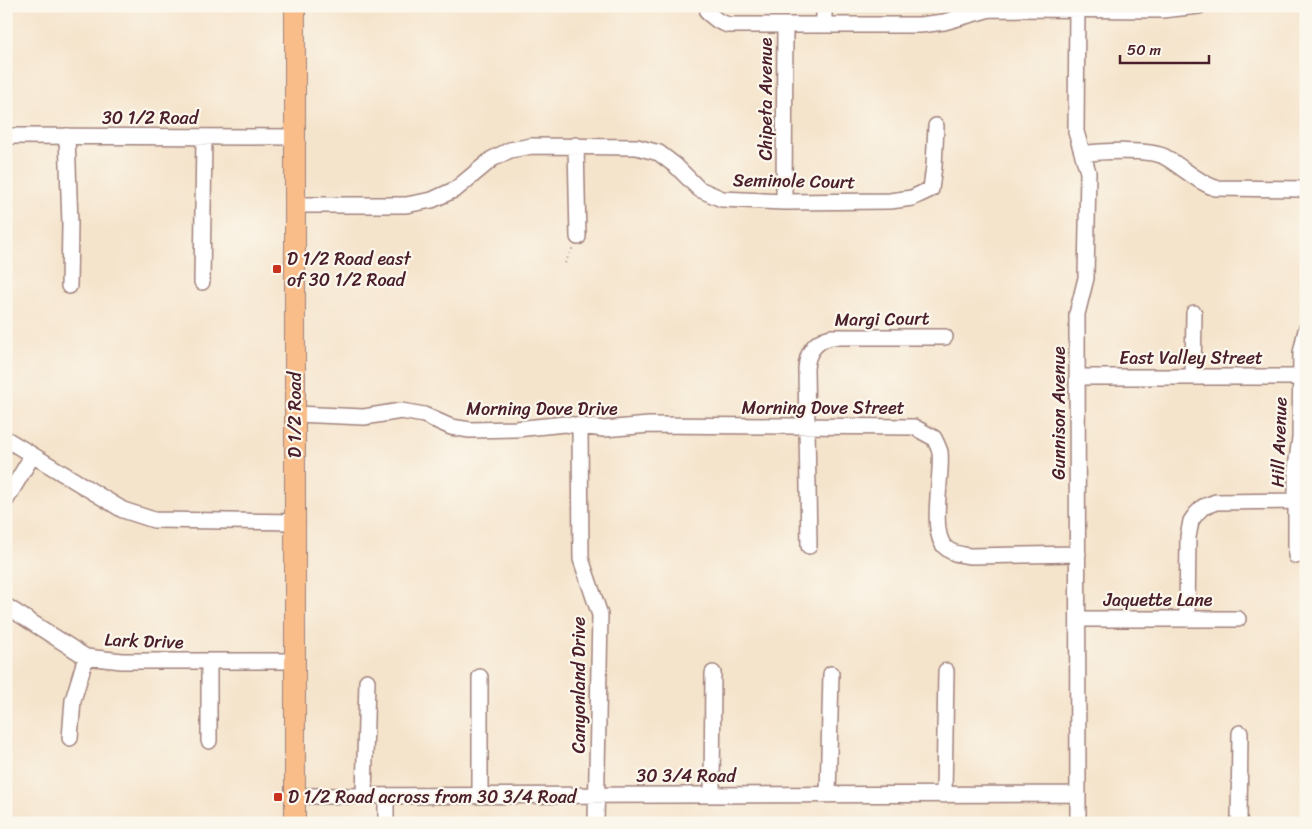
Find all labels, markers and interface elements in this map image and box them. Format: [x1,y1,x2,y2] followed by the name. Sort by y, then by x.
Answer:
[1120,32,1208,64] scale bar
[750,37,782,160] street label: Chipeta Avenue
[1127,37,1162,63] text: 50 m
[102,102,200,134] street label: 30 1/2 Road
[733,164,856,198] street label: Seminole Court
[287,243,411,296] place label: D 1/2 Road east of 30 1/2 Road
[271,263,283,275] marker: D 1/2 Road east of 30 1/2 Road
[834,302,930,336] street label: Margi Court
[1119,342,1263,374] street label: East Valley Street
[1043,346,1075,480] street label: Gunnison Avenue
[279,371,311,458] street label: D 1/2 Road
[741,392,905,424] street label: Morning Dove Street
[466,393,618,425] street label: Morning Dove Drive
[1261,396,1297,488] street label: Hill Avenue
[1102,584,1213,616] street label: Jaquette Lane
[563,617,595,754] street label: Canyonland Drive
[104,624,184,658] street label: Lark Drive
[636,760,737,792] street label: 30 3/4 Road
[288,781,578,813] place label: D 1/2 Road across from 30 3/4 Road
[272,791,284,803] marker: D 1/2 Road across from 30 3/4 Road

